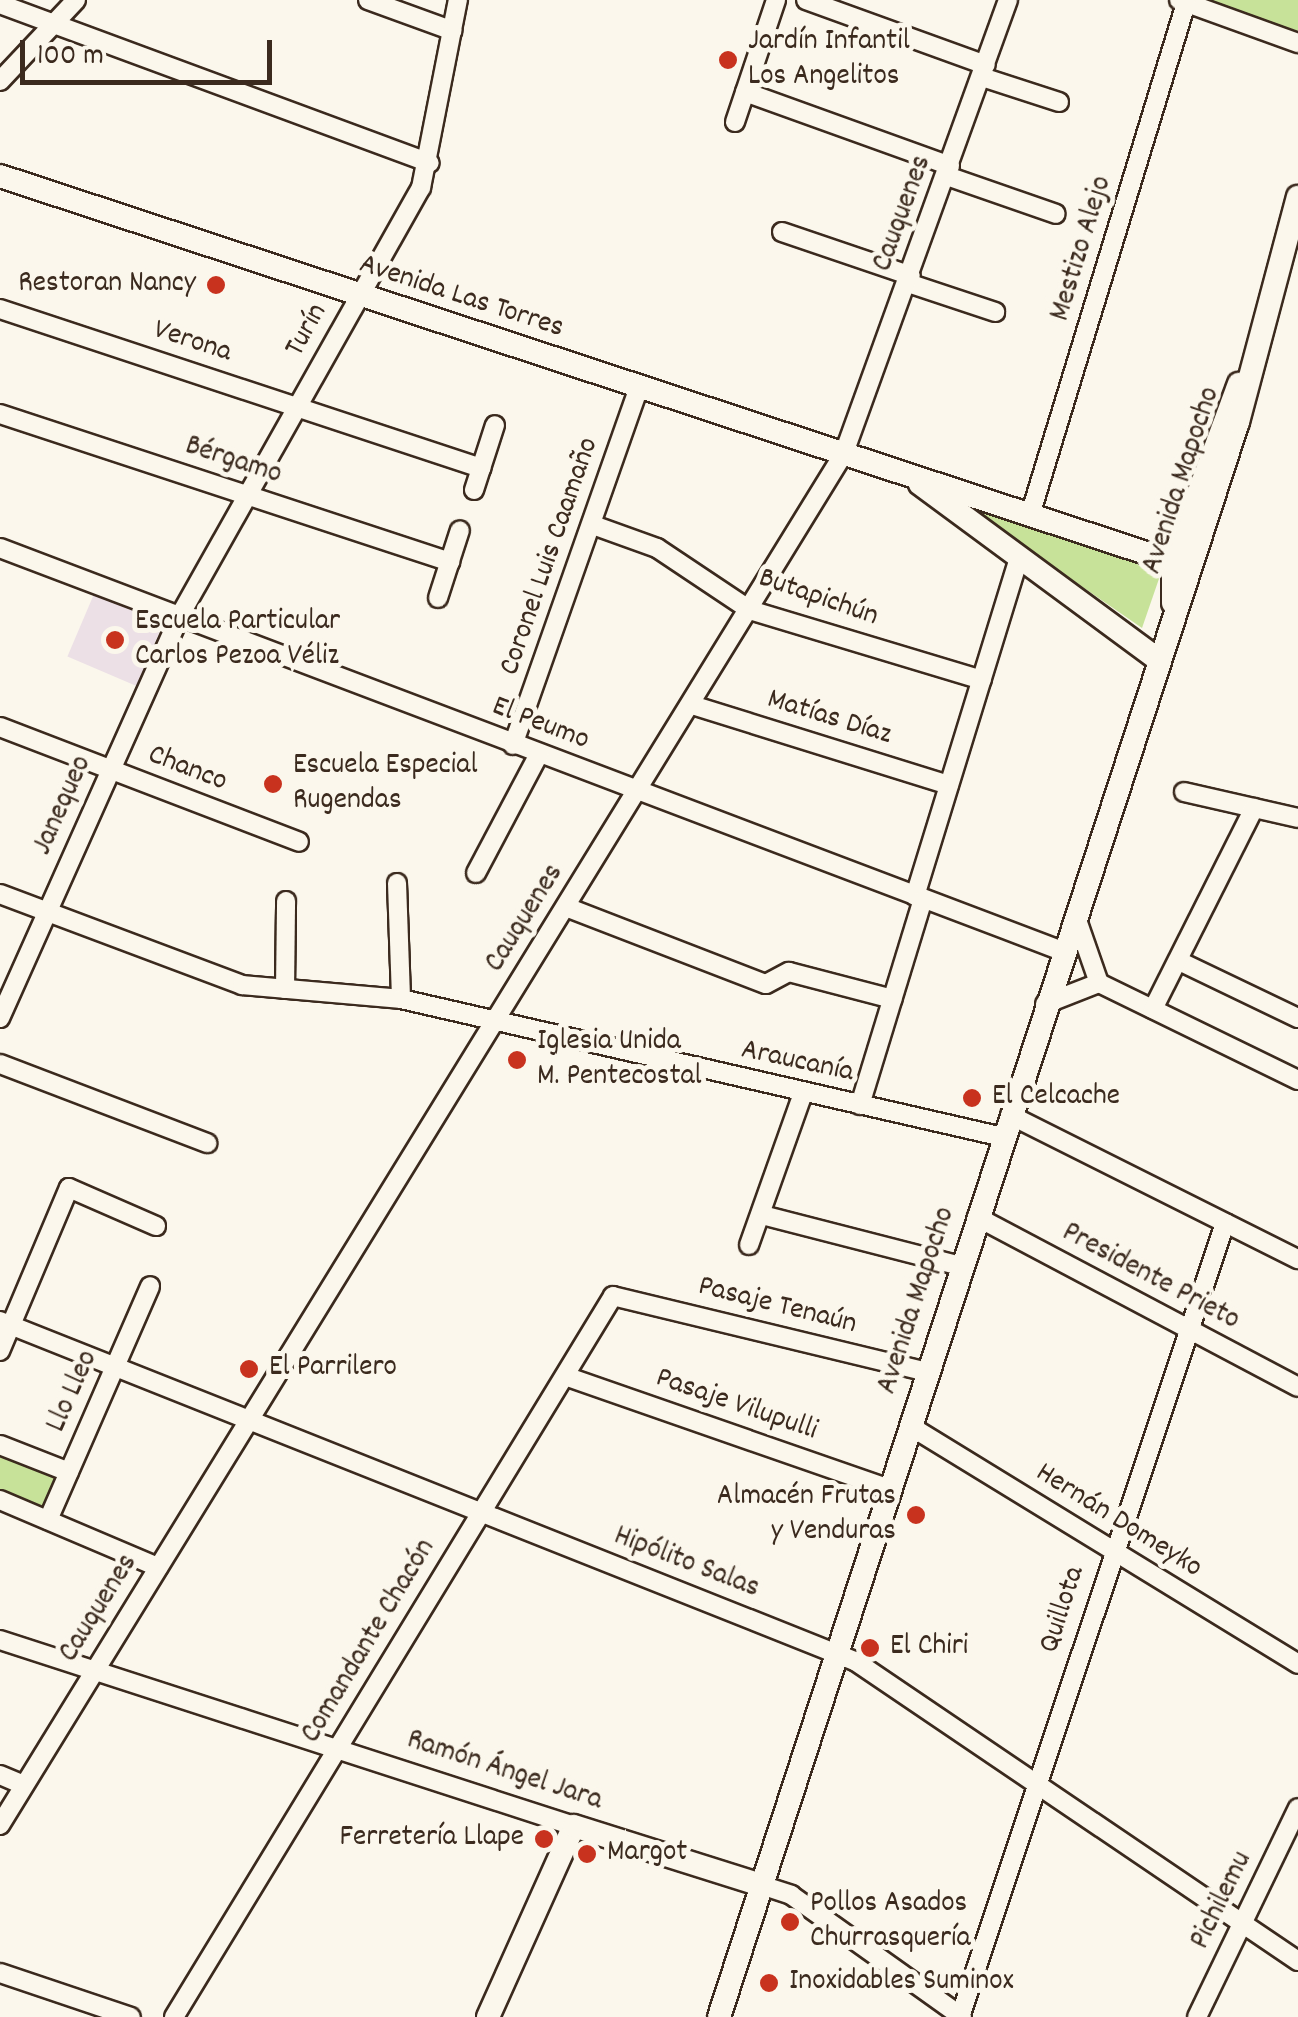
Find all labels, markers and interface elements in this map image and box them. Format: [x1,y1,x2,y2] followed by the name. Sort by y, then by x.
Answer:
[25,20,278,82] scale bar
[748,25,910,96] place label: Jardín Infantil Los Angelitos
[37,36,104,79] text: 100 m
[717,49,739,71] marker: Jardín Infantil Los Angelitos
[866,151,942,277] street label: Cauquenes
[1044,172,1122,326] street label: Mestizo Alejo
[354,248,568,348] street label: Avenida Las Torres
[18,267,196,303] place label: Restoran Nancy
[205,274,227,296] marker: Restoran Nancy
[279,298,337,364] street label: Turín
[148,314,236,372] street label: Verona
[1136,383,1230,579] street label: Avenida Mapocho
[180,430,286,494] street label: Bérgamo
[493,434,609,680] street label: Coronel Luis Caamaño
[753,562,883,636] street label: Butapichún
[135,605,340,676] place label: Escuela Particular Carlos Pezoa Véliz
[104,629,126,651] marker: Escuela Particular Carlos Pezoa Véliz
[762,683,896,755] street label: Matías Díaz
[486,690,594,760] street label: El Peumo
[142,739,232,801] street label: Chanco
[293,749,478,820] place label: Escuela Especial Rugendas
[26,751,102,861] street label: Janequeo
[262,773,284,795] marker: Escuela Especial Rugendas
[479,858,573,980] street label: Cauquenes
[537,1025,702,1096] place label: Iglesia Unida M. Pentecostal
[737,1034,857,1092] street label: Araucanía
[506,1049,528,1071] marker: Iglesia Unida M. Pentecostal
[992,1080,1120,1116] place label: El Celcache
[961,1087,983,1109] marker: El Celcache
[871,1203,965,1399] street label: Avenida Mapocho
[1055,1216,1245,1340] street label: Presidente Prieto
[694,1270,860,1344] street label: Pasaje Tenaún
[40,1346,108,1438] street label: Llo Lleo
[269,1351,397,1387] place label: El Parrilero
[238,1358,260,1380] marker: El Parrilero
[650,1361,822,1451] street label: Pasaje Vilupulli
[1028,1456,1208,1588] street label: Hernán Domeyko
[717,1480,896,1550] place label: Almacén Frutas y Venduras
[905,1504,927,1526] marker: Almacén Frutas y Venduras
[608,1520,764,1608] street label: Hipólito Salas
[295,1533,445,1751] street label: Comandante Chacón
[53,1548,147,1670] street label: Cauquenes
[1033,1562,1095,1658] street label: Quillota
[890,1630,968,1666] place label: El Chiri
[859,1637,881,1659] marker: El Chiri
[402,1723,606,1821] street label: Ramón Ángel Jara
[340,1821,524,1857] place label: Ferretería Llape
[533,1828,555,1850] marker: Ferretería Llape
[607,1836,687,1872] place label: Margot
[576,1843,598,1865] marker: Margot
[1184,1846,1262,1956] street label: Pichilemu
[810,1887,971,1958] place label: Pollos Asados Churrasquería
[779,1911,801,1933] marker: Pollos Asados Churrasquería
[789,1965,1014,2001] place label: Inoxidables Suminox
[758,1972,780,1994] marker: Inoxidables Suminox

